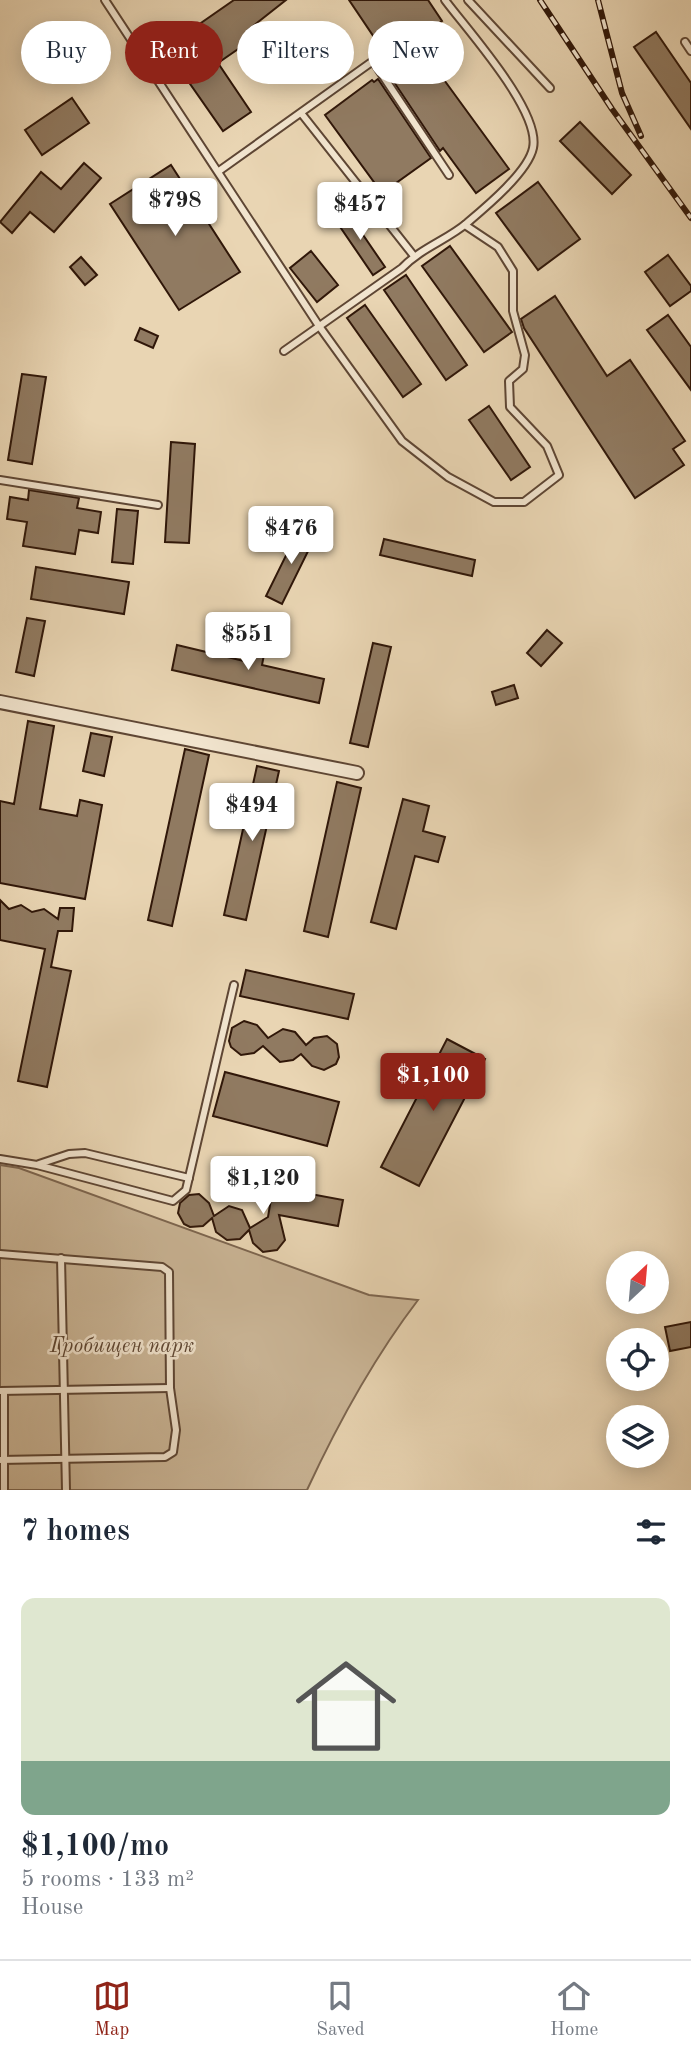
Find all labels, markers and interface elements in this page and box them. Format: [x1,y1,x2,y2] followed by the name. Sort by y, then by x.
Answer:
[21,21,111,84] chip: Buy
[125,21,223,84] chip: Rent
[237,21,354,84] chip: Filters
[368,21,464,84] chip: New
[134,178,216,238] pin: $798
[319,182,401,242] pin: $457
[148,189,202,212] text: $798
[333,193,387,216] text: $457
[250,506,332,566] pin: $476
[264,517,318,540] text: $476
[207,612,289,672] pin: $551
[221,623,275,646] text: $551
[211,784,293,843] pin: $494
[225,794,279,817] text: $494
[376,1054,490,1113] pin: $1,100
[396,1064,470,1087] text: $1,100
[206,1156,320,1216] pin: $1,120
[226,1167,300,1190] text: $1,120
[606,1251,668,1314] north arrow
[606,1251,669,1468] map controls
[606,1328,669,1391] button: locate
[49,1336,194,1357] park label: Гробищен парк
[606,1405,669,1468] button: layers
[632,1513,670,1551] icon: filters
[21,1517,130,1547] text: 7 homes
[283,1643,409,1769] icon: home
[21,1832,169,1862] text: $1,100/mo
[21,1868,194,1891] text: 5 rooms · 133 m²
[21,1896,83,1919] text: House
[93,1977,131,2042] tab: Map
[316,1977,365,2042] tab: Saved
[550,1977,598,2042] tab: Home

